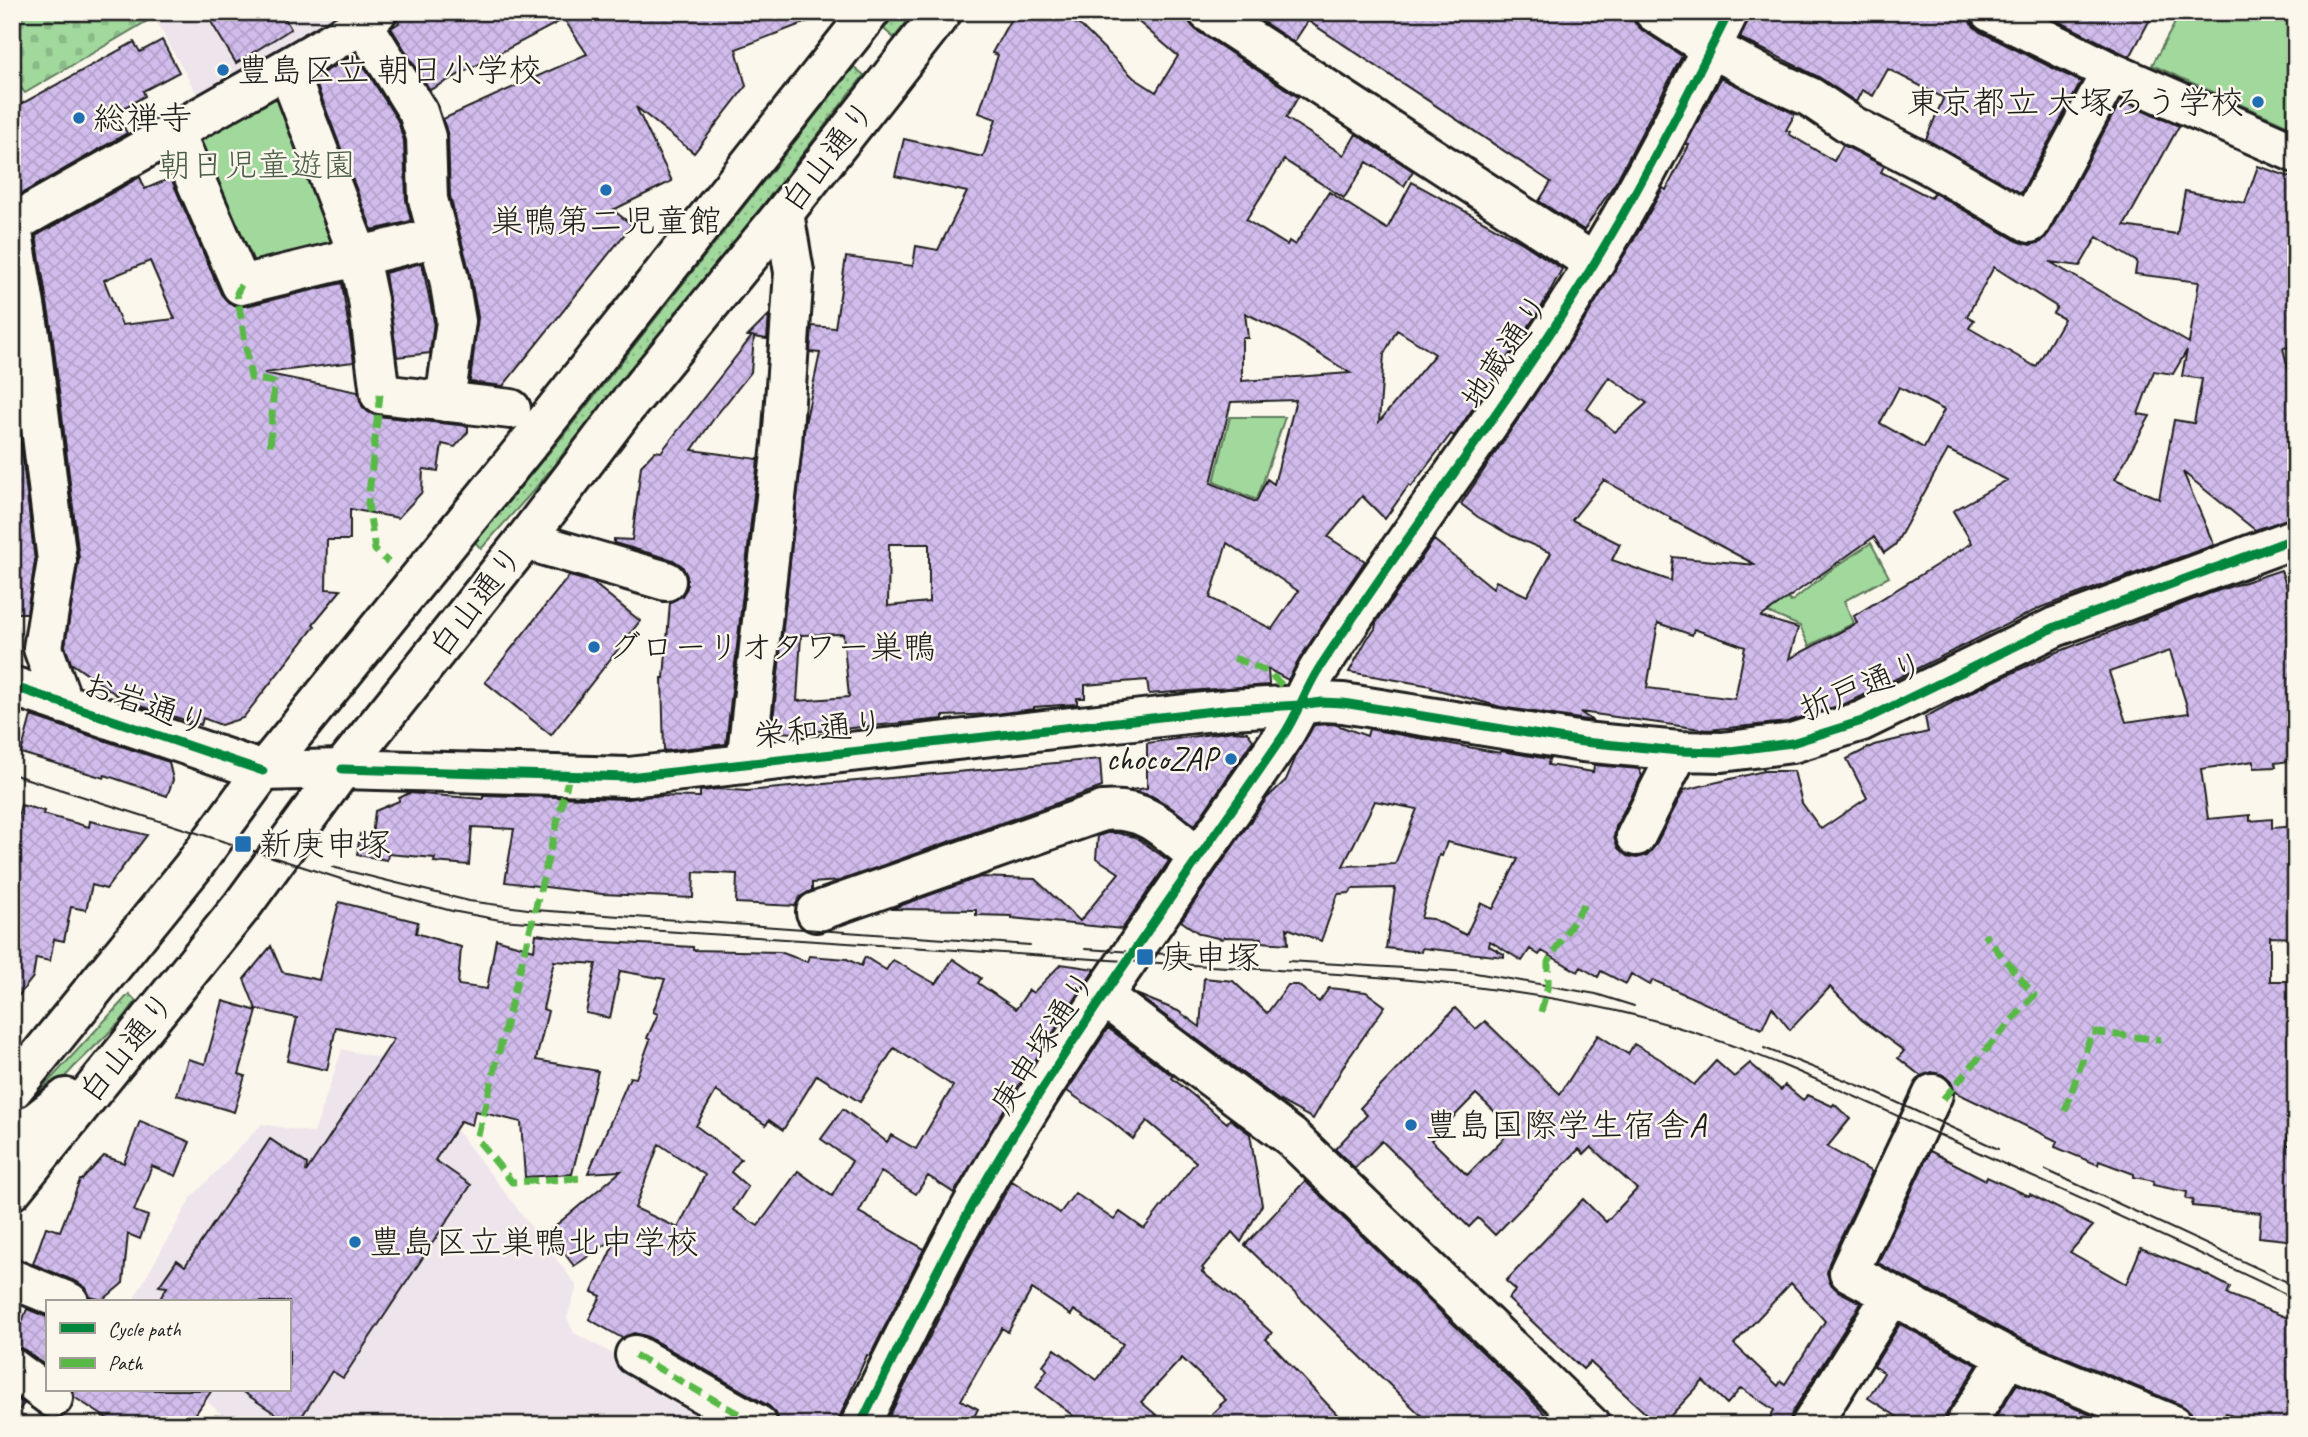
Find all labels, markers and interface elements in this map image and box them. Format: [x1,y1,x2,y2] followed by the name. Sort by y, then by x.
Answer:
[237,49,542,91] place label: 豊島区立 朝日小学校
[215,62,231,78] marker: 豊島区立 朝日小学校
[1907,81,2244,123] place label: 東京都立 大塚ろう学校
[771,91,885,221] street label: 白山通り
[2250,94,2266,110] marker: 東京都立 大塚ろう学校
[93,97,192,139] place label: 総禅寺
[71,110,87,126] marker: 総禅寺
[158,144,356,186] park label: 朝日児童遊園
[598,182,614,198] marker: 巣鴨第二児童館
[491,200,722,242] place label: 巣鴨第二児童館
[1451,285,1559,417] street label: 地蔵通り
[419,536,533,666] street label: 白山通り
[608,626,936,668] place label: グローリオタワー巣鴨
[586,639,602,655] marker: グローリオタワー巣鴨
[1793,642,1931,730] street label: 折戸通り
[77,663,215,745] street label: お岩通り
[751,701,887,757] street label: 栄和通り
[1106,738,1220,780] place label: chocoZAP
[1223,751,1239,767] marker: chocoZAP
[259,823,391,865] place label: 新庚申塚
[233,834,253,854] marker: 新庚申塚
[1161,936,1260,978] place label: 庚申塚
[1135,947,1155,967] marker: 庚申塚
[980,961,1106,1123] street label: 庚申塚通り
[69,982,185,1112] street label: 白山通り
[1425,1104,1707,1146] place label: 豊島国際学生宿舎A
[1403,1117,1419,1133] marker: 豊島国際学生宿舎A
[369,1221,699,1263] place label: 豊島区立巣鴨北中学校
[347,1234,363,1250] marker: 豊島区立巣鴨北中学校
[46,1300,290,1392] legend
[108,1316,181,1342] text: Cycle path
[108,1350,144,1376] text: Path

